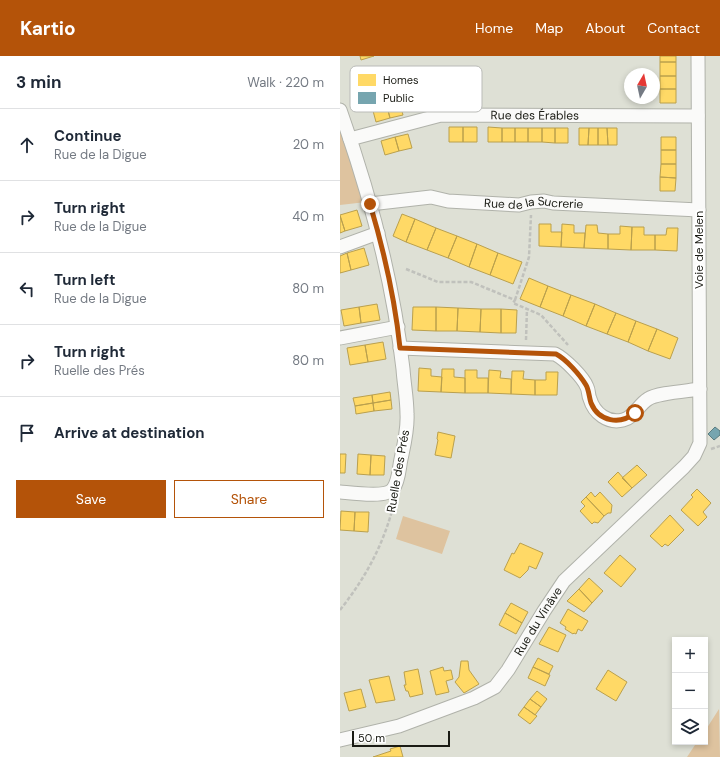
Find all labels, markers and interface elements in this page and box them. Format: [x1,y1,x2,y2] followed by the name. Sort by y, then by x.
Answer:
[20,16,76,41] text: Kartio
[475,19,513,37] text: Home
[535,19,563,37] text: Map
[585,19,625,37] text: About
[647,19,700,37] text: Contact
[350,66,482,112] legend
[624,68,660,104] north arrow
[16,71,61,93] text: 3 min
[383,73,419,87] text: Homes
[247,74,324,91] text: Walk · 220 m
[383,91,414,105] text: Public
[491,107,579,124] street label: Rue des Érables
[54,126,122,146] text: Continue
[16,134,38,156] icon: ahead
[293,136,324,153] text: 20 m
[54,146,147,163] text: Rue de la Digue
[484,193,584,214] street label: Rue de la Sucrerie
[361,195,379,213] route end
[54,198,125,218] text: Turn right
[16,206,38,228] icon: right
[292,208,324,225] text: 40 m
[691,211,707,289] street label: Voie de Melen
[54,218,147,235] text: Rue de la Digue
[54,270,115,290] text: Turn left
[16,278,38,300] icon: left
[292,280,324,297] text: 80 m
[54,290,147,307] text: Rue de la Digue
[54,342,125,362] text: Turn right
[16,350,38,372] icon: right
[292,352,324,369] text: 80 m
[54,362,145,379] text: Ruelle des Prés
[626,404,644,422] route start
[16,422,38,444] icon: arrive
[54,423,205,443] text: Arrive at destination
[383,428,413,514] street label: Ruelle des Prés
[16,480,166,518] button: Save
[174,480,324,518] button: Share
[510,584,566,659] street label: Rue du Vinâve
[672,637,708,745] map controls
[672,637,708,673] button: +
[672,673,708,709] button: −
[672,709,708,745] button: layers
[352,729,450,748] scale bar
[358,731,385,745] text: 50 m

